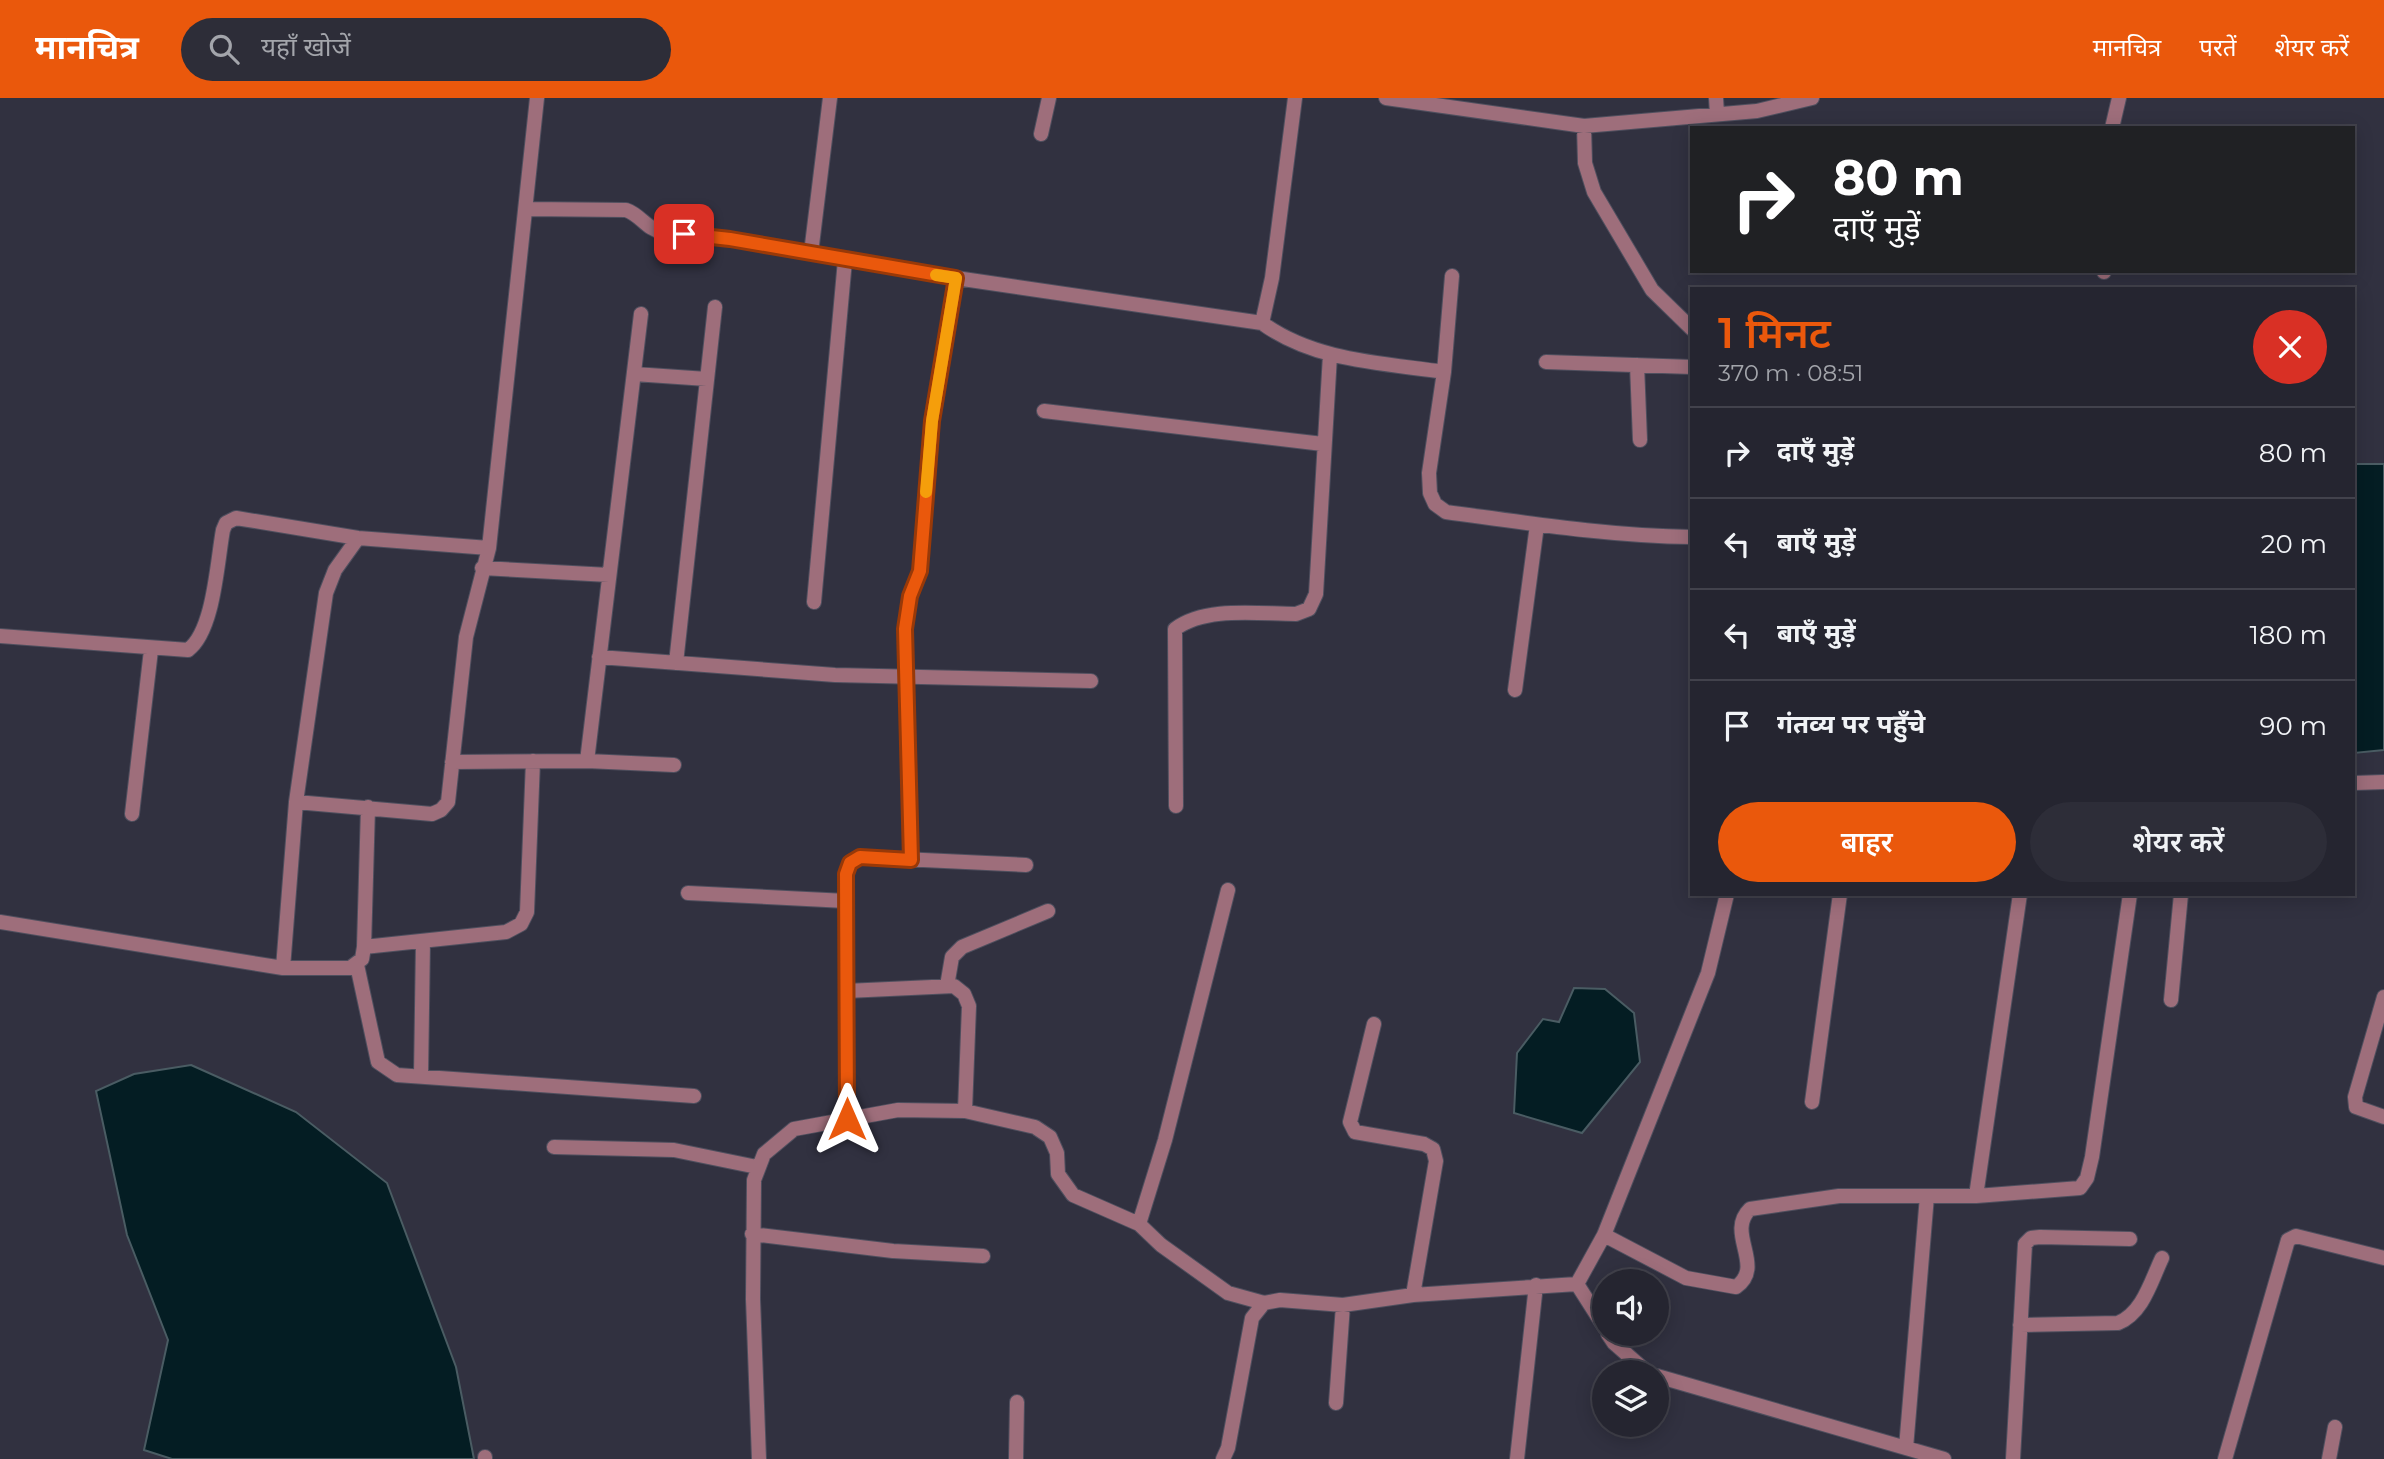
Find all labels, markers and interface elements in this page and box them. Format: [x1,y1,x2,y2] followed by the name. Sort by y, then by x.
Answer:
[181,18,671,81] search box
[35,27,139,67] text: मानचित्र
[205,30,243,68] icon: search
[261,31,351,63] text: यहाँ खोजें
[2093,33,2161,62] text: मानचित्र
[2199,33,2236,62] text: परतें
[2274,33,2349,62] text: शेयर करें
[1833,148,1964,207] text: 80 m
[1718,154,1809,245] icon: right
[654,204,714,264] pin
[1833,208,1921,247] text: दाएँ मुड़ें
[665,215,703,253] icon: arrive
[1718,307,1831,359] text: 1 मिनट
[2253,310,2327,384] button: close
[1718,359,1863,387] text: 370 m · 08:51
[1718,434,1756,472] icon: right
[1777,435,1854,467] text: दाएँ मुड़ें
[2259,437,2327,469] text: 80 m
[1718,525,1756,563] icon: left
[1777,526,1856,558] text: बाएँ मुड़ें
[2261,528,2327,560] text: 20 m
[1718,616,1756,654] icon: left
[1777,617,1856,649] text: बाएँ मुड़ें
[2249,619,2327,651] text: 180 m
[1718,707,1756,745] icon: arrive
[1777,708,1925,740] text: गंतव्य पर पहुँचे
[2260,710,2327,742] text: 90 m
[1718,802,2016,882] button: बाहर
[2030,802,2327,882] button: शेयर करें
[810,1082,884,1156] position arrow
[1592,1269,1669,1437] map controls
[1592,1269,1669,1346] button: sound
[1592,1360,1669,1437] button: layers

